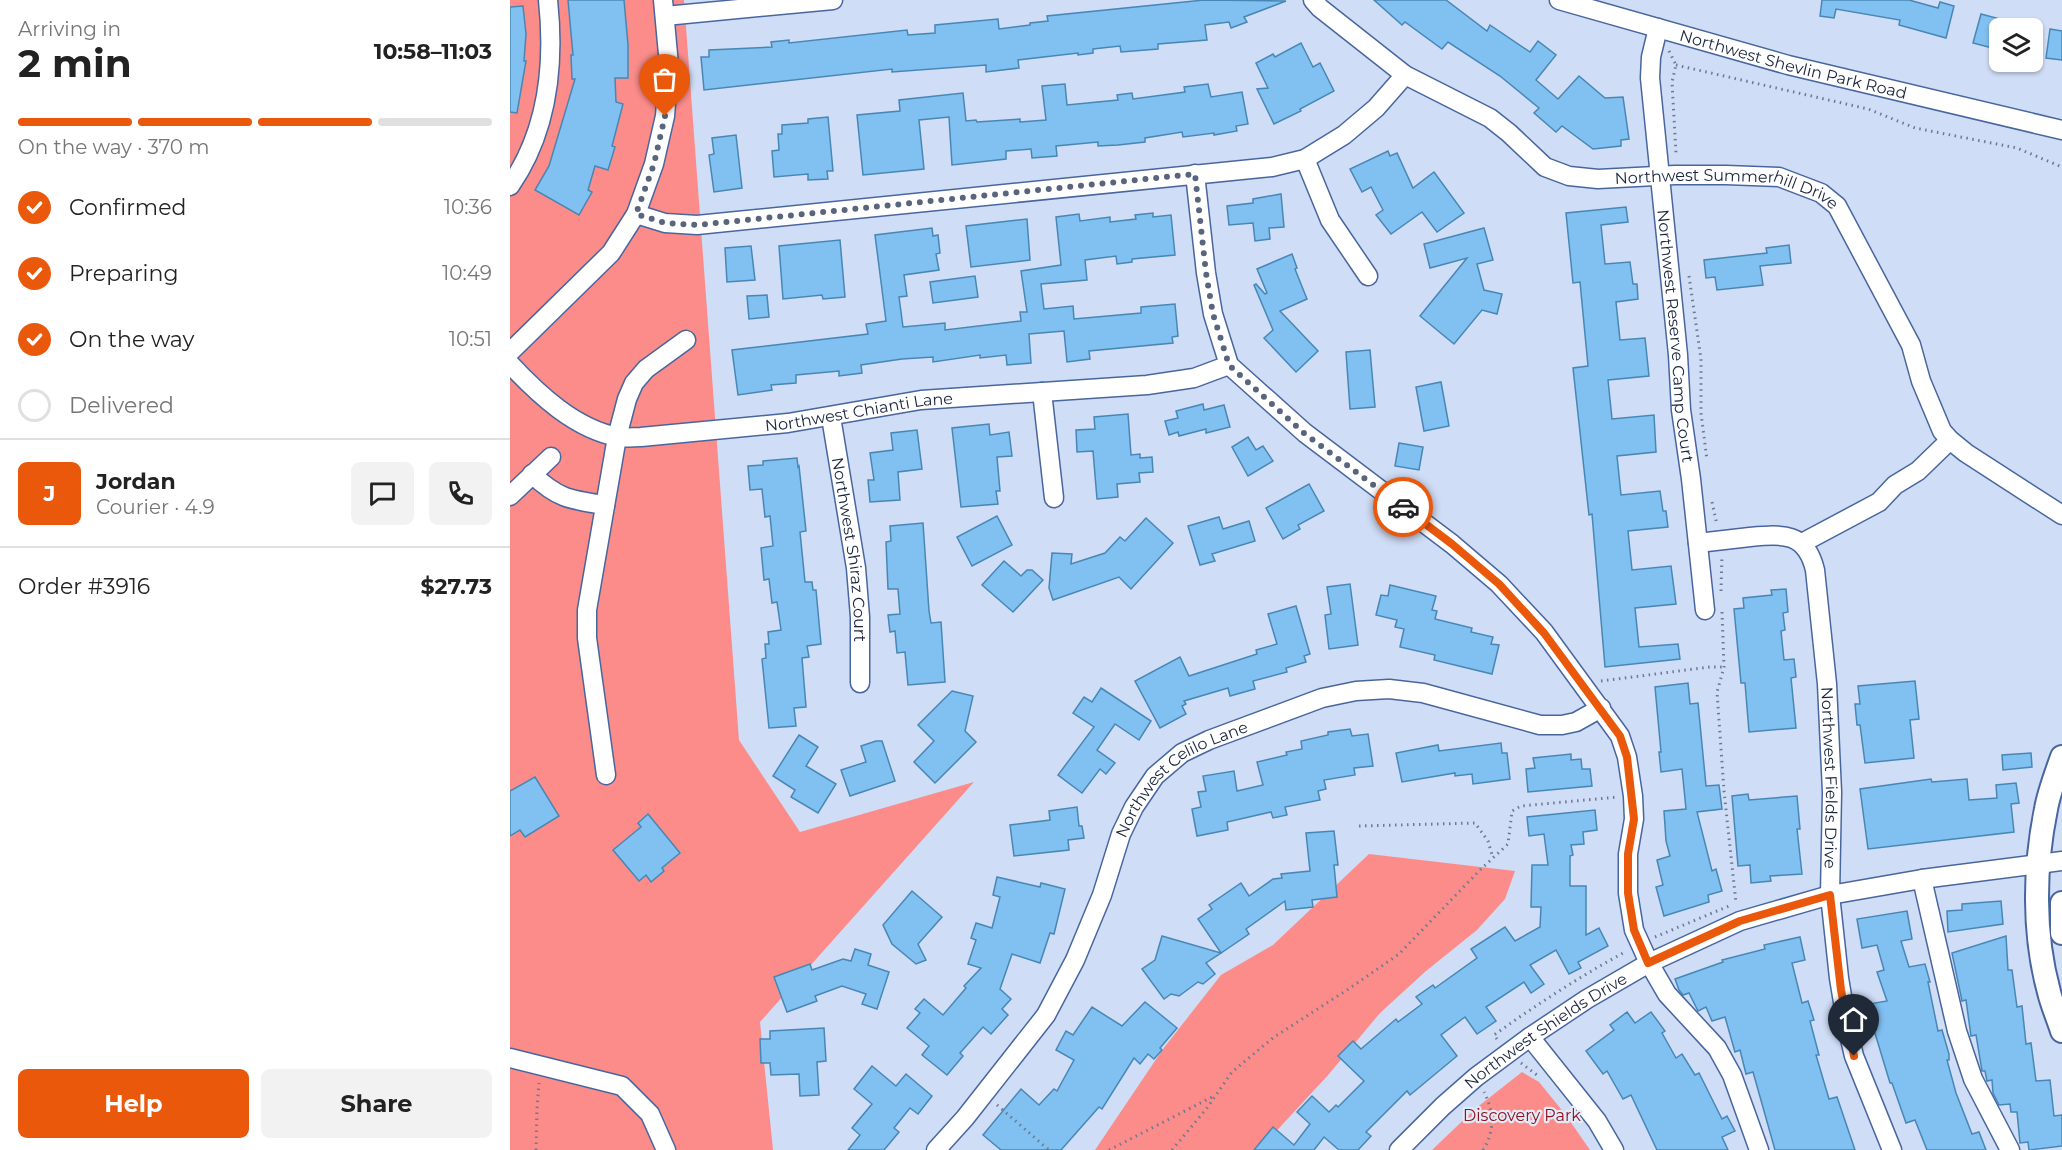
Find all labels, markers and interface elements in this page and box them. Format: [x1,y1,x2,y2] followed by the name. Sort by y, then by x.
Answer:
[18,17,121,41] text: Arriving in
[1989,18,2043,72] map controls
[1989,18,2043,72] button: layers
[1678,25,1909,102] street label: Northwest Shevlin Park Road
[374,38,492,65] text: 10:58–11:03
[18,39,132,87] text: 2 min
[639,54,690,116] pin
[648,63,681,96] icon: bag
[18,135,210,159] text: On the way · 370 m
[1614,165,1842,213] street label: Northwest Summerhill Drive
[18,191,51,224] icon: check
[69,194,186,221] text: Confirmed
[444,195,492,219] text: 10:36
[1654,208,1698,464] street label: Northwest Reserve Camp Court
[18,257,51,290] icon: check
[69,260,178,287] text: Preparing
[442,261,492,285] text: 10:49
[18,323,51,356] icon: check
[69,326,194,353] text: On the way
[449,327,492,351] text: 10:51
[764,388,953,435] street label: Northwest Chianti Lane
[69,392,174,419] text: Delivered
[828,456,870,643] street label: Northwest Shiraz Court
[351,462,414,525] button: chat
[429,462,492,525] button: phone
[96,468,176,495] text: Jordan
[1373,477,1433,537] courier
[44,480,55,507] text: J
[1387,491,1420,524] icon: car
[96,495,215,519] text: Courier · 4.9
[18,573,150,600] text: Order #3916
[420,573,492,600] text: $27.73
[1818,686,1842,869] street label: Northwest Fields Drive
[1111,717,1250,841] street label: Northwest Celilo Lane
[1460,968,1630,1092] street label: Northwest Shields Drive
[1828,994,1879,1056] pin
[1837,1003,1870,1036] icon: home
[18,1069,249,1138] button: Help
[261,1069,492,1138] button: Share
[1463,1106,1581,1125] park label: Discovery Park

